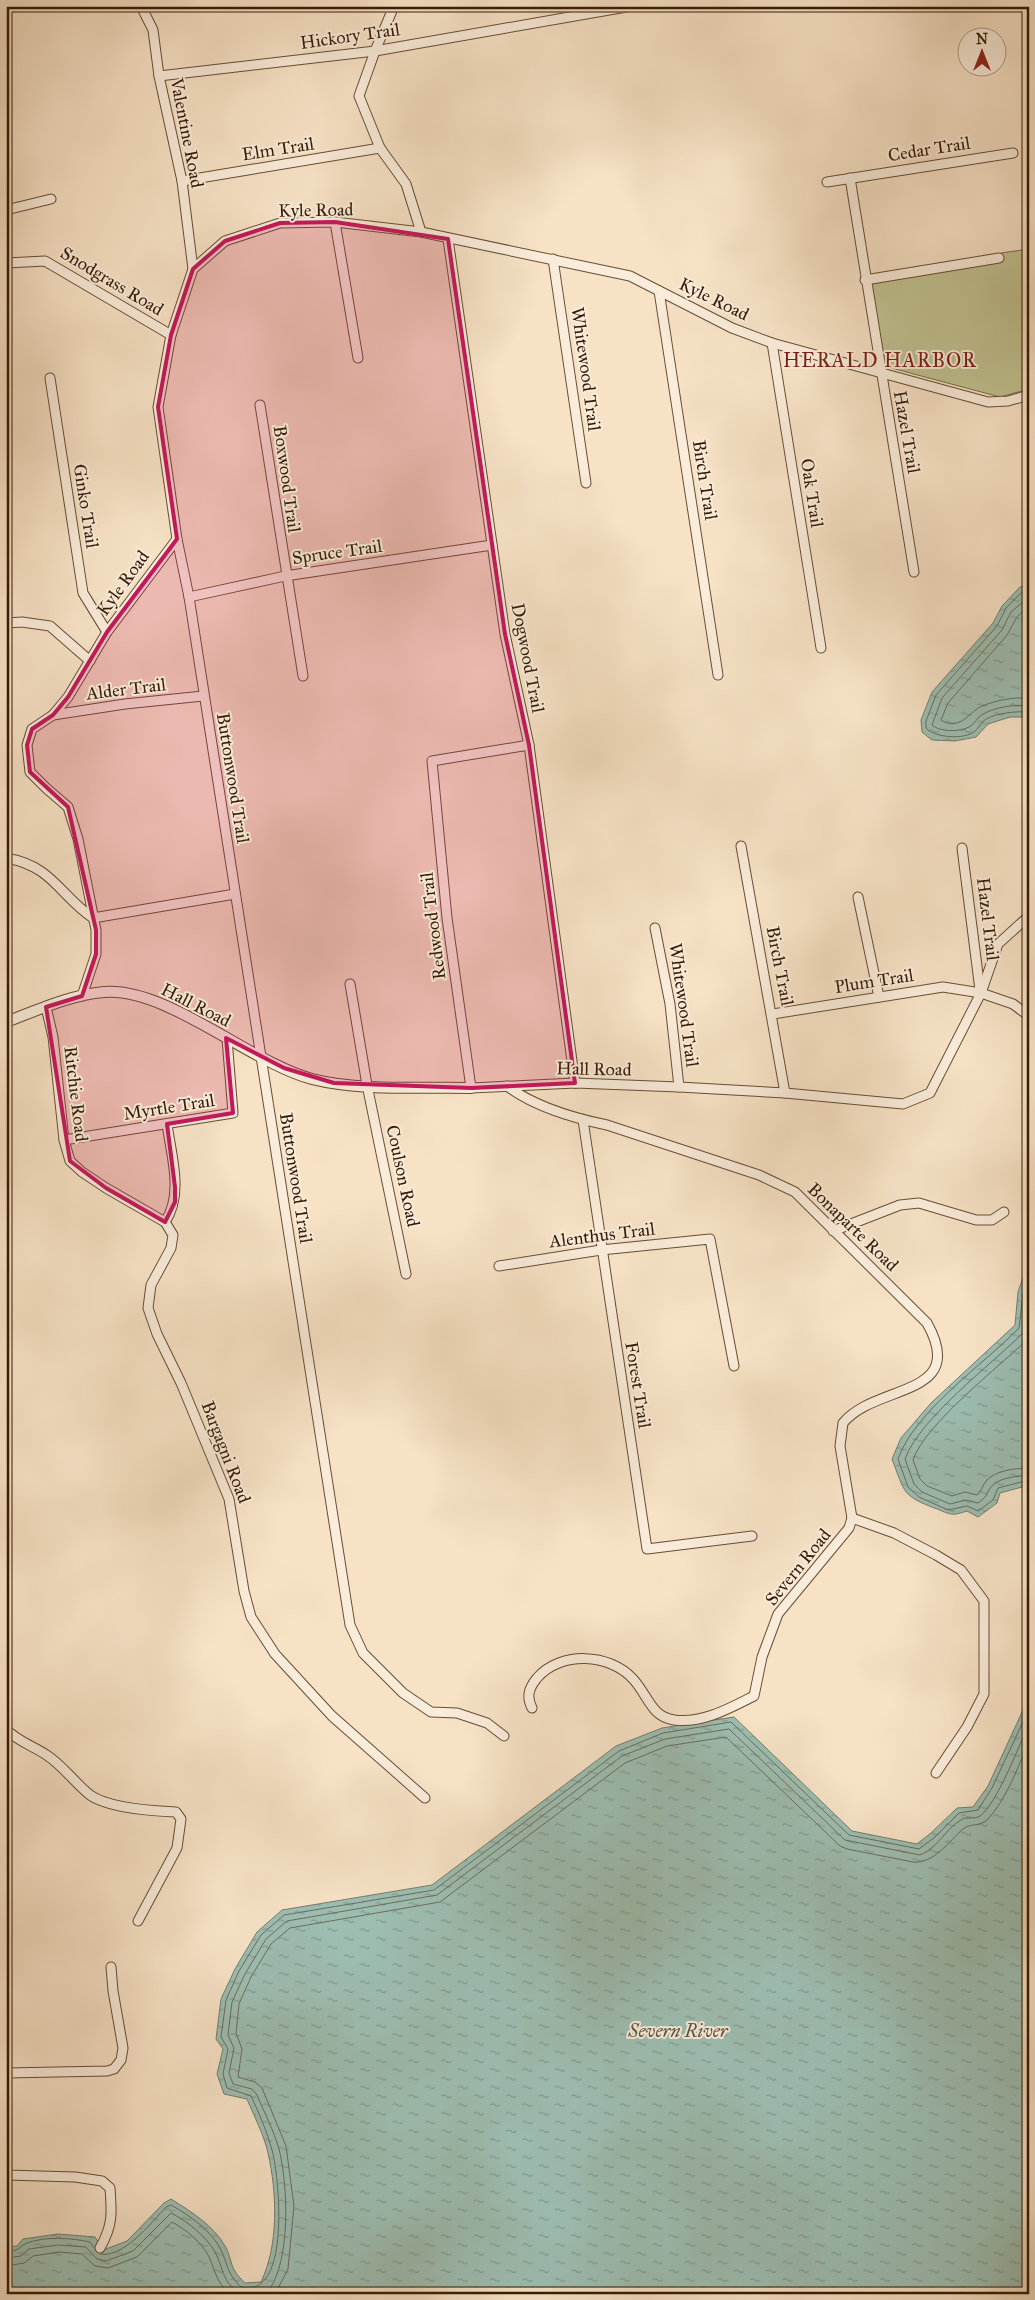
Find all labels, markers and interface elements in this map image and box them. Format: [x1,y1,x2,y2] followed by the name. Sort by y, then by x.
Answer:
[299,18,401,54] street label: Hickory Trail
[958,28,1008,78] north arrow
[976,31,988,48] text: N
[165,75,208,190] street label: Valentine Road
[240,132,316,166] street label: Elm Trail
[886,132,972,166] street label: Cedar Trail
[278,198,354,222] street label: Kyle Road
[56,242,168,321] street label: Snodgrass Road
[675,273,753,325] street label: Kyle Road
[566,306,606,433] street label: Whitewood Trail
[783,348,977,372] district label: HERALD HARBOR
[889,389,925,475] street label: Hazel Trail
[269,424,305,534] street label: Boxwood Trail
[688,438,722,522] street label: Birch Trail
[796,457,828,529] street label: Oak Trail
[68,462,104,550] street label: Ginko Trail
[291,535,384,569] street label: Spruce Trail
[92,546,154,620] street label: Kyle Road
[506,601,549,715] street label: Dogwood Trail
[84,673,167,705] street label: Alder Trail
[212,711,254,845] street label: Buttonwood Trail
[415,871,451,981] street label: Redwood Trail
[972,876,1004,962] street label: Hazel Trail
[761,924,799,1008] street label: Birch Trail
[664,942,704,1069] street label: Whitewood Trail
[833,964,915,998] street label: Plum Trail
[158,978,234,1032] street label: Hall Road
[59,1045,93,1143] street label: Ritchie Road
[556,1057,632,1081] street label: Hall Road
[122,1089,216,1125] street label: Myrtle Trail
[275,1111,317,1245] street label: Buttonwood Trail
[381,1123,425,1229] street label: Coulson Road
[803,1178,903,1276] street label: Bonaparte Road
[547,1218,656,1253] street label: Alenthus Trail
[620,1340,656,1430] street label: Forest Trail
[196,1398,256,1507] street label: Bargagni Road
[760,1524,836,1610] street label: Severn Road
[627,2019,729,2042] water label: Severn River

